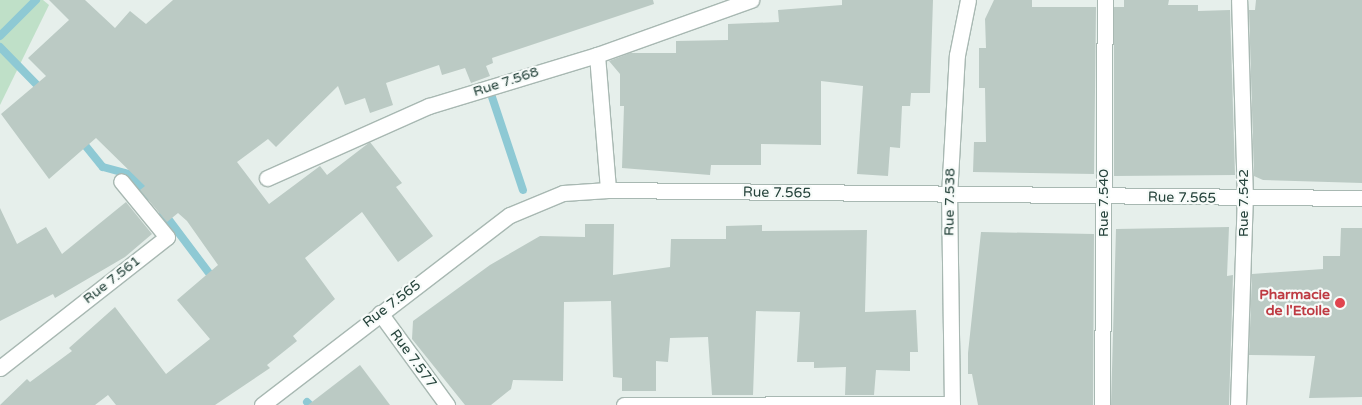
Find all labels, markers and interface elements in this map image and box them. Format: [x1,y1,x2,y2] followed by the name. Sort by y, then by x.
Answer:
[471,63,541,101] street label: Rue 7.568
[941,168,959,236] street label: Rue 7.538
[1096,169,1112,237] street label: Rue 7.540
[1236,169,1252,237] street label: Rue 7.542
[743,184,811,202] street label: Rue 7.565
[1148,189,1216,207] street label: Rue 7.565
[80,252,144,308] street label: Rue 7.561
[360,277,424,331] street label: Rue 7.565
[1259,287,1330,320] place label: Pharmacie de l'Etoile
[1334,297,1346,309] marker: Pharmacie de l'Etoile
[386,326,440,392] street label: Rue 7.577

